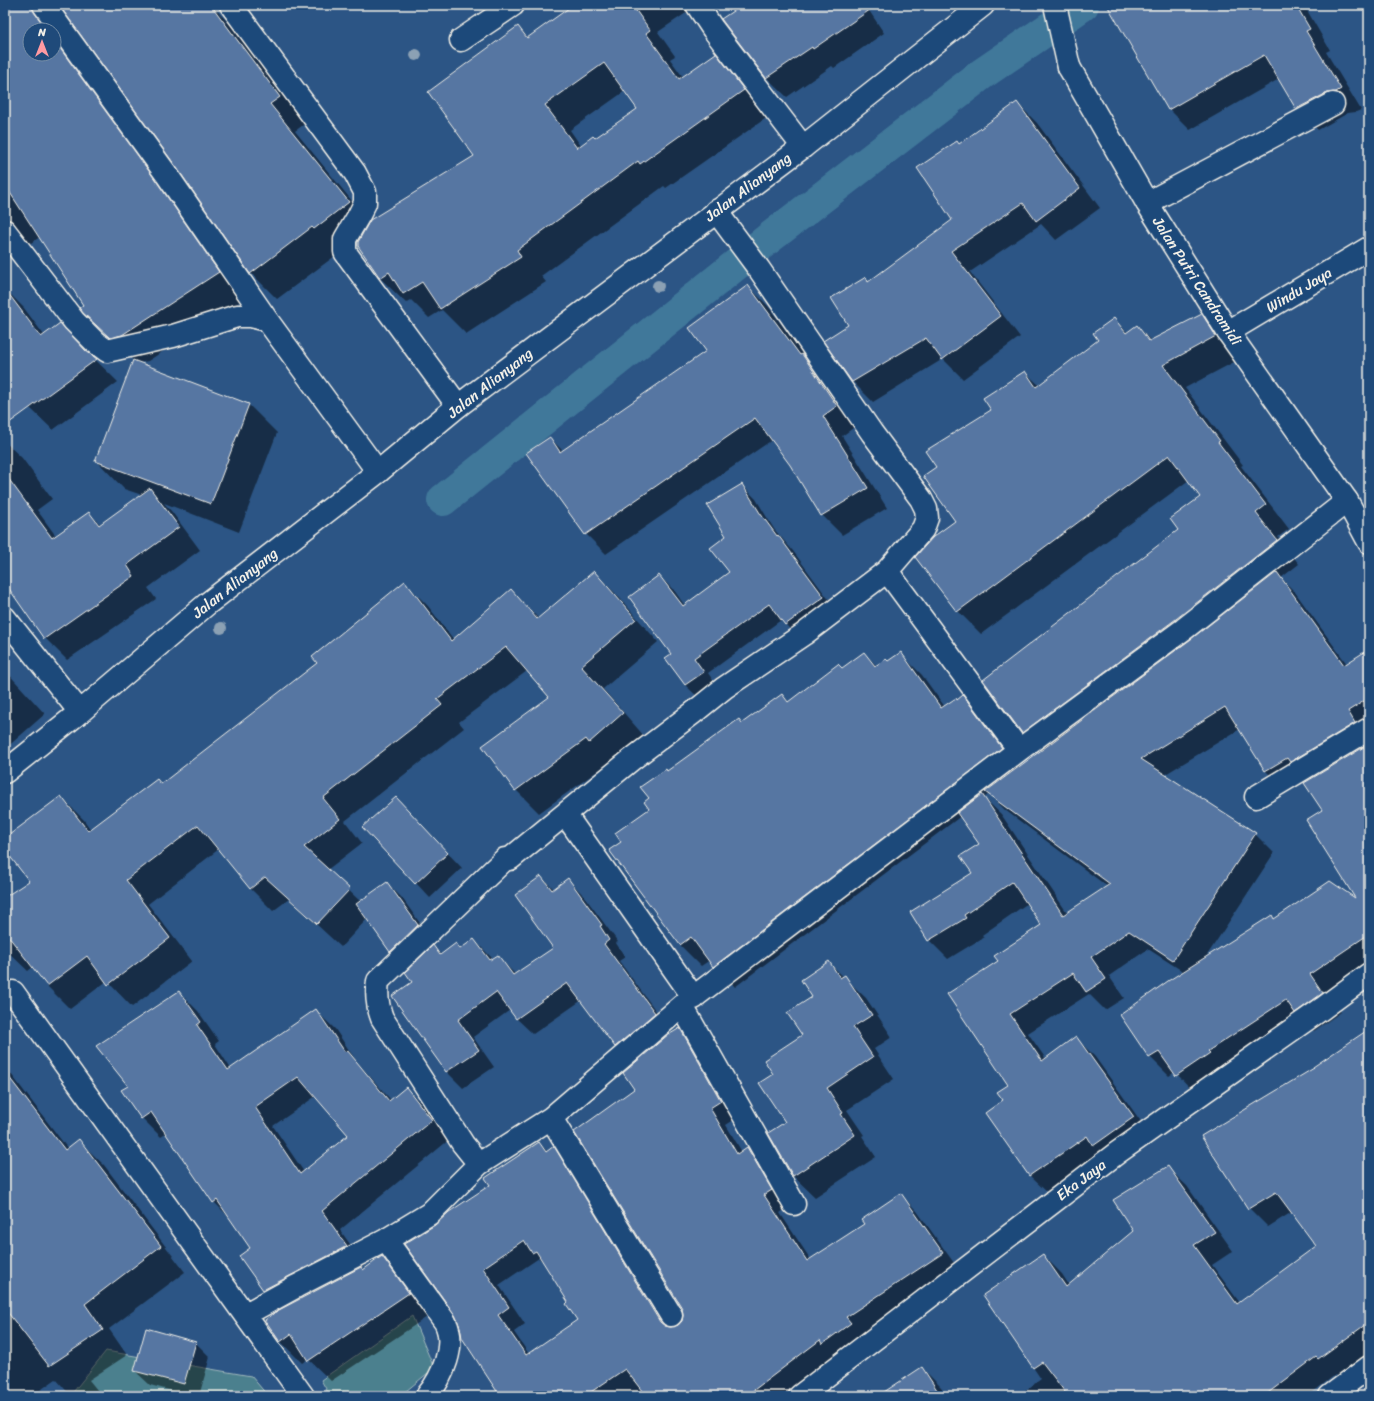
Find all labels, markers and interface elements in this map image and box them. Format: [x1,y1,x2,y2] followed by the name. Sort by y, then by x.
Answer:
[22,22,62,62] north arrow
[37,23,46,42] text: N
[698,145,797,229] street label: Jalan Alianyang
[1145,210,1249,351] street label: Jalan Putri Candramidi
[1261,260,1338,320] street label: Windu Jaya
[441,341,539,426] street label: Jalan Alianyang
[186,541,284,626] street label: Jalan Alianyang
[1050,1152,1112,1208] street label: Eka Jaya

